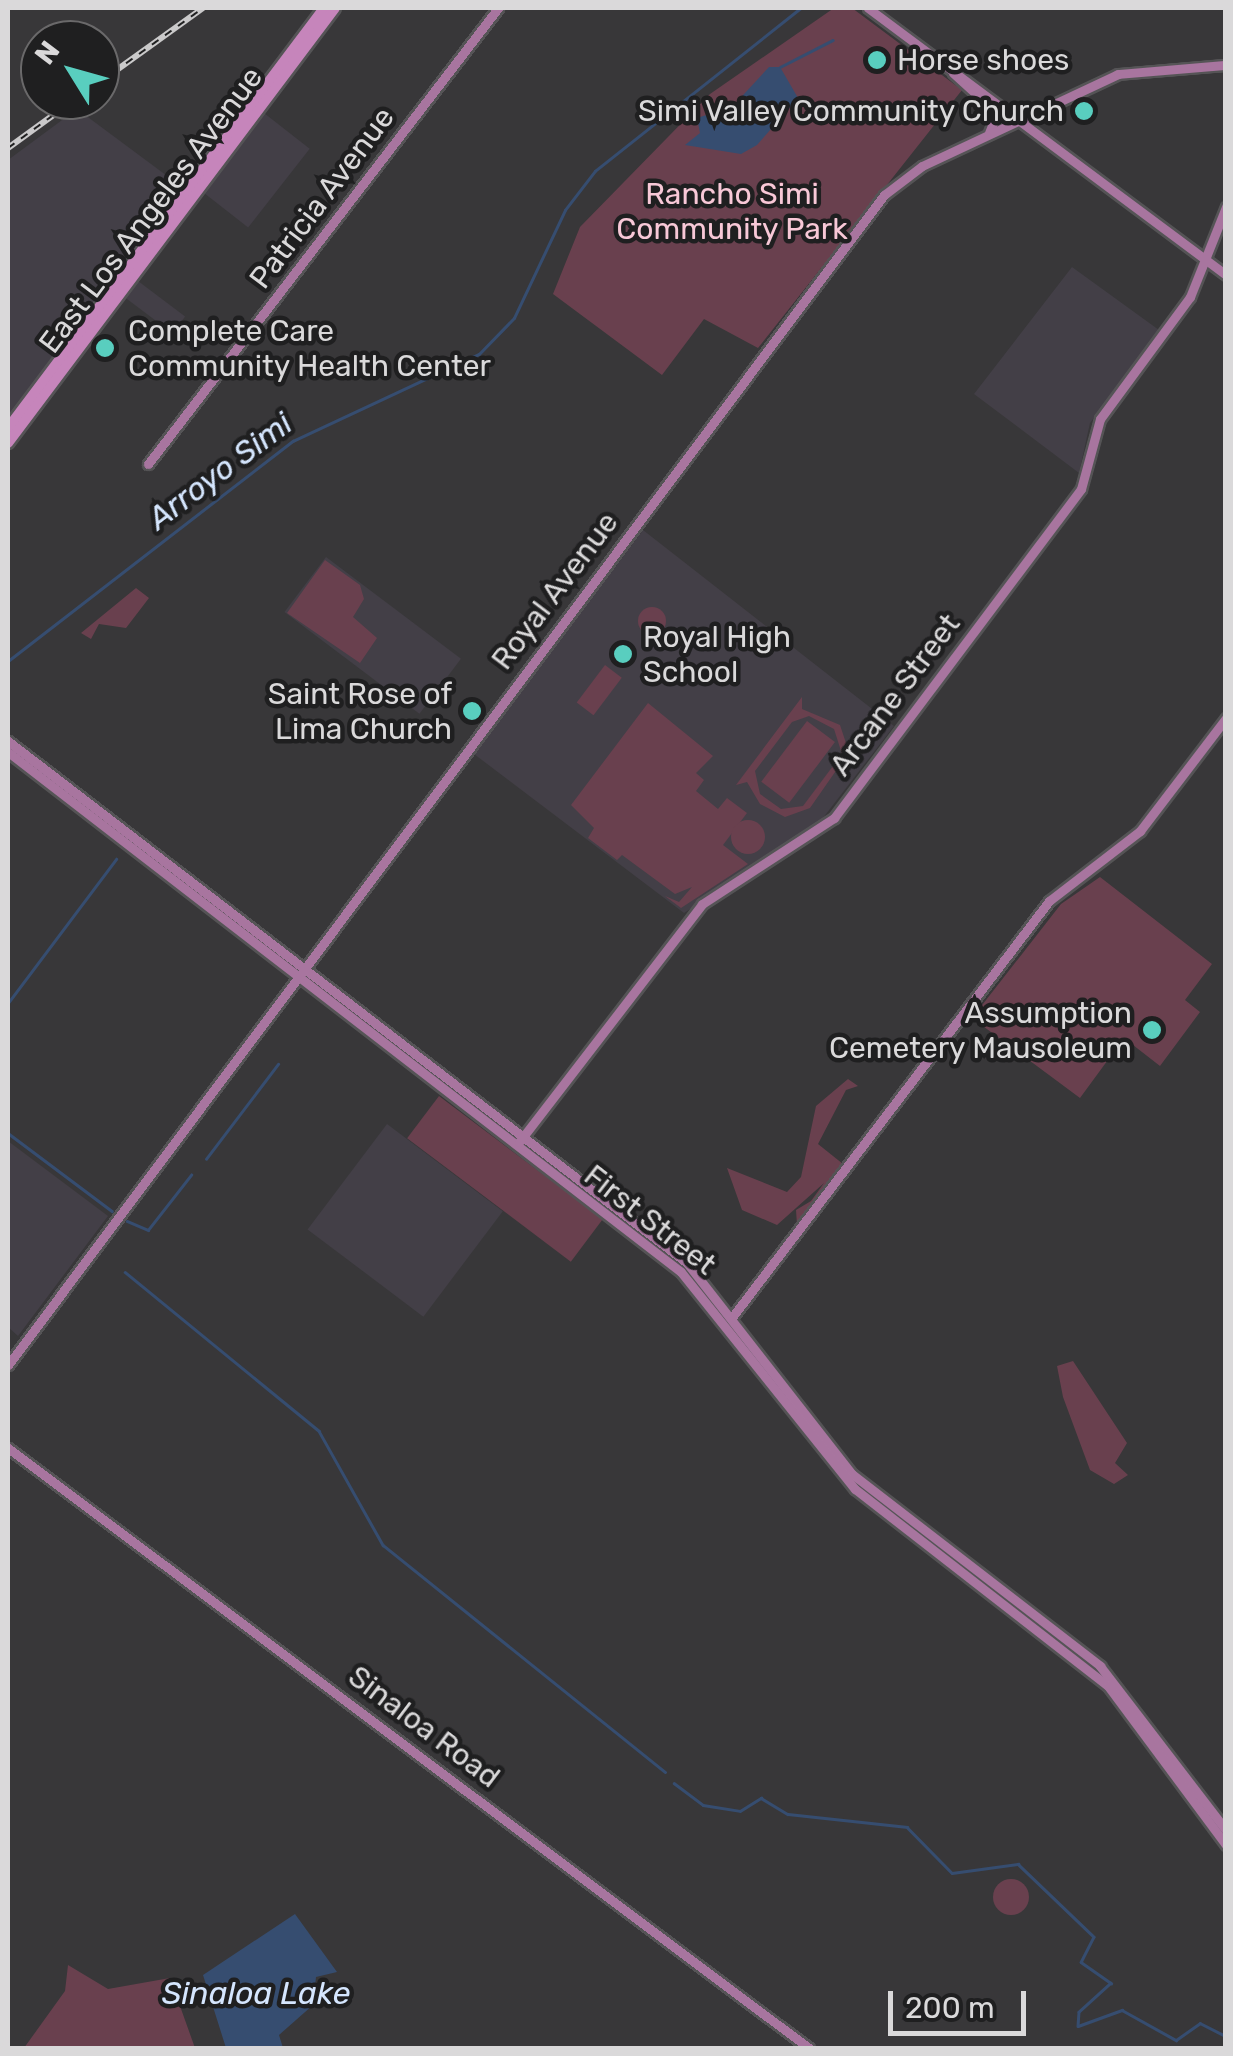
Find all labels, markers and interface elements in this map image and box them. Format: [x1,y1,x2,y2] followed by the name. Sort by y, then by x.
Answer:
[20,20,120,120] north arrow
[28,35,66,71] text: N
[897,42,1069,78] place label: Horse shoes
[866,49,888,71] marker: Horse shoes
[31,59,271,361] street label: East Los Angeles Avenue
[636,93,1064,129] place label: Simi Valley Community Church
[242,100,402,296] street label: Patricia Avenue
[1073,100,1095,122] marker: Simi Valley Community Church
[616,176,848,246] park label: Rancho Simi Community Park
[128,313,492,384] place label: Complete Care Community Health Center
[92,335,118,361] marker: Complete Care Community Health Center
[140,404,300,538] water label: Arroyo Simi
[484,505,626,677] street label: Royal Avenue
[822,607,968,783] street label: Arcane Street
[643,619,791,690] place label: Royal High School
[612,643,634,665] marker: Royal High School
[268,676,452,746] place label: Saint Rose of Lima Church
[461,700,483,722] marker: Saint Rose of Lima Church
[828,995,1132,1066] place label: Assumption Cemetery Mausoleum
[1141,1019,1163,1041] marker: Assumption Cemetery Mausoleum
[577,1157,723,1283] street label: First Street
[341,1658,507,1796] street label: Sinaloa Road
[893,1971,1030,2033] scale bar
[162,1974,350,2012] water label: Sinaloa Lake
[905,1990,995,2026] text: 200 m

